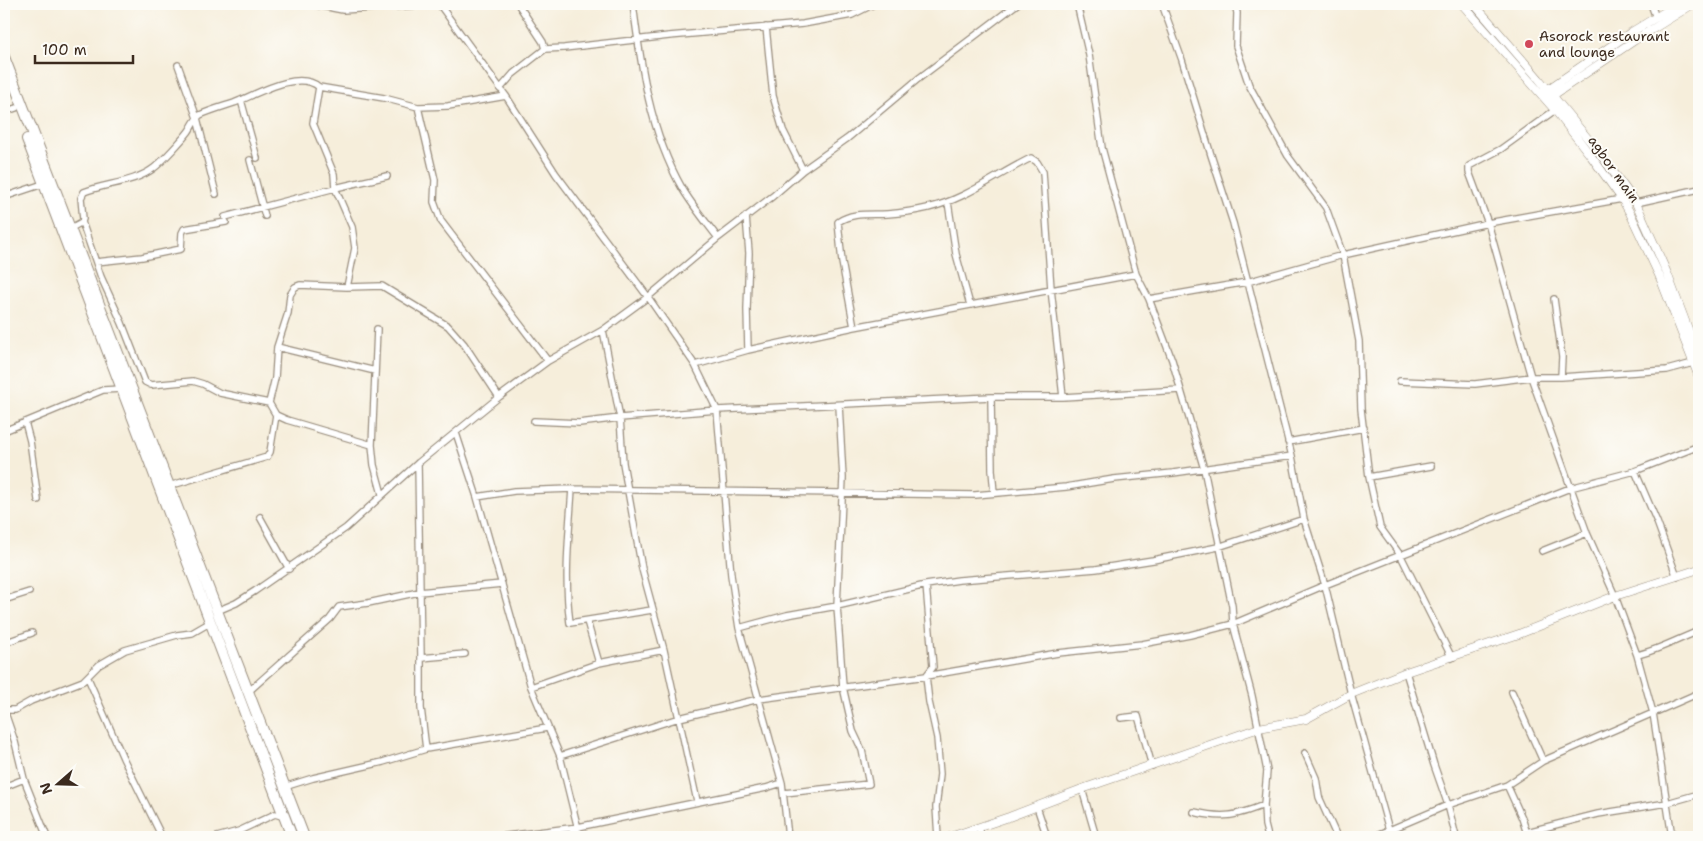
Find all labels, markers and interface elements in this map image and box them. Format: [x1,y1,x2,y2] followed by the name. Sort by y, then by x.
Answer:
[1539,27,1670,61] place label: Asorock restaurant and lounge
[35,32,132,64] scale bar
[1523,38,1535,50] marker: Asorock restaurant and lounge
[42,40,87,60] text: 100 m
[1584,132,1644,207] street label: agbor main
[32,758,82,808] north arrow
[35,780,56,797] text: N

